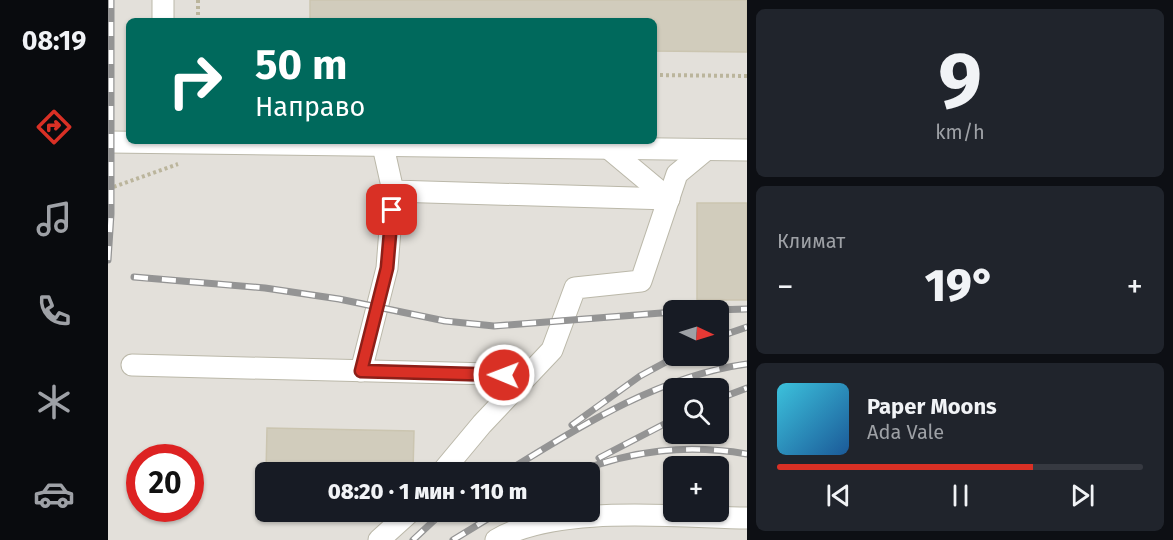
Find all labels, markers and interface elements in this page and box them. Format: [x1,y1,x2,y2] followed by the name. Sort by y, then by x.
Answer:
[22,25,86,57] text: 08:19
[938,34,982,128] text: 9
[255,40,348,90] text: 50 m
[156,42,234,120] icon: right
[255,91,365,123] text: Направо
[33,106,75,148] icon: directions
[935,120,985,144] text: km/h
[366,184,417,235] pin
[375,193,408,226] icon: arrive
[33,198,75,240] icon: music
[777,229,845,253] text: Климат
[925,259,995,313] text: 19°
[777,267,794,307] text: −
[1127,267,1143,307] text: +
[33,290,75,332] icon: phone
[663,300,729,366] north arrow
[663,300,729,522] map controls
[472,343,536,407] position arrow
[663,378,729,444] button: search
[33,381,75,423] icon: climate
[867,393,997,420] text: Paper Moons
[867,420,944,444] text: Ada Vale
[126,444,204,522] speed limit sign: 20
[663,456,729,522] button: +
[33,473,75,515] icon: car
[328,478,527,505] text: 08:20 · 1 мин · 110 m
[822,479,855,512] icon: previous
[944,479,977,512] icon: pause
[1066,479,1099,512] icon: next

